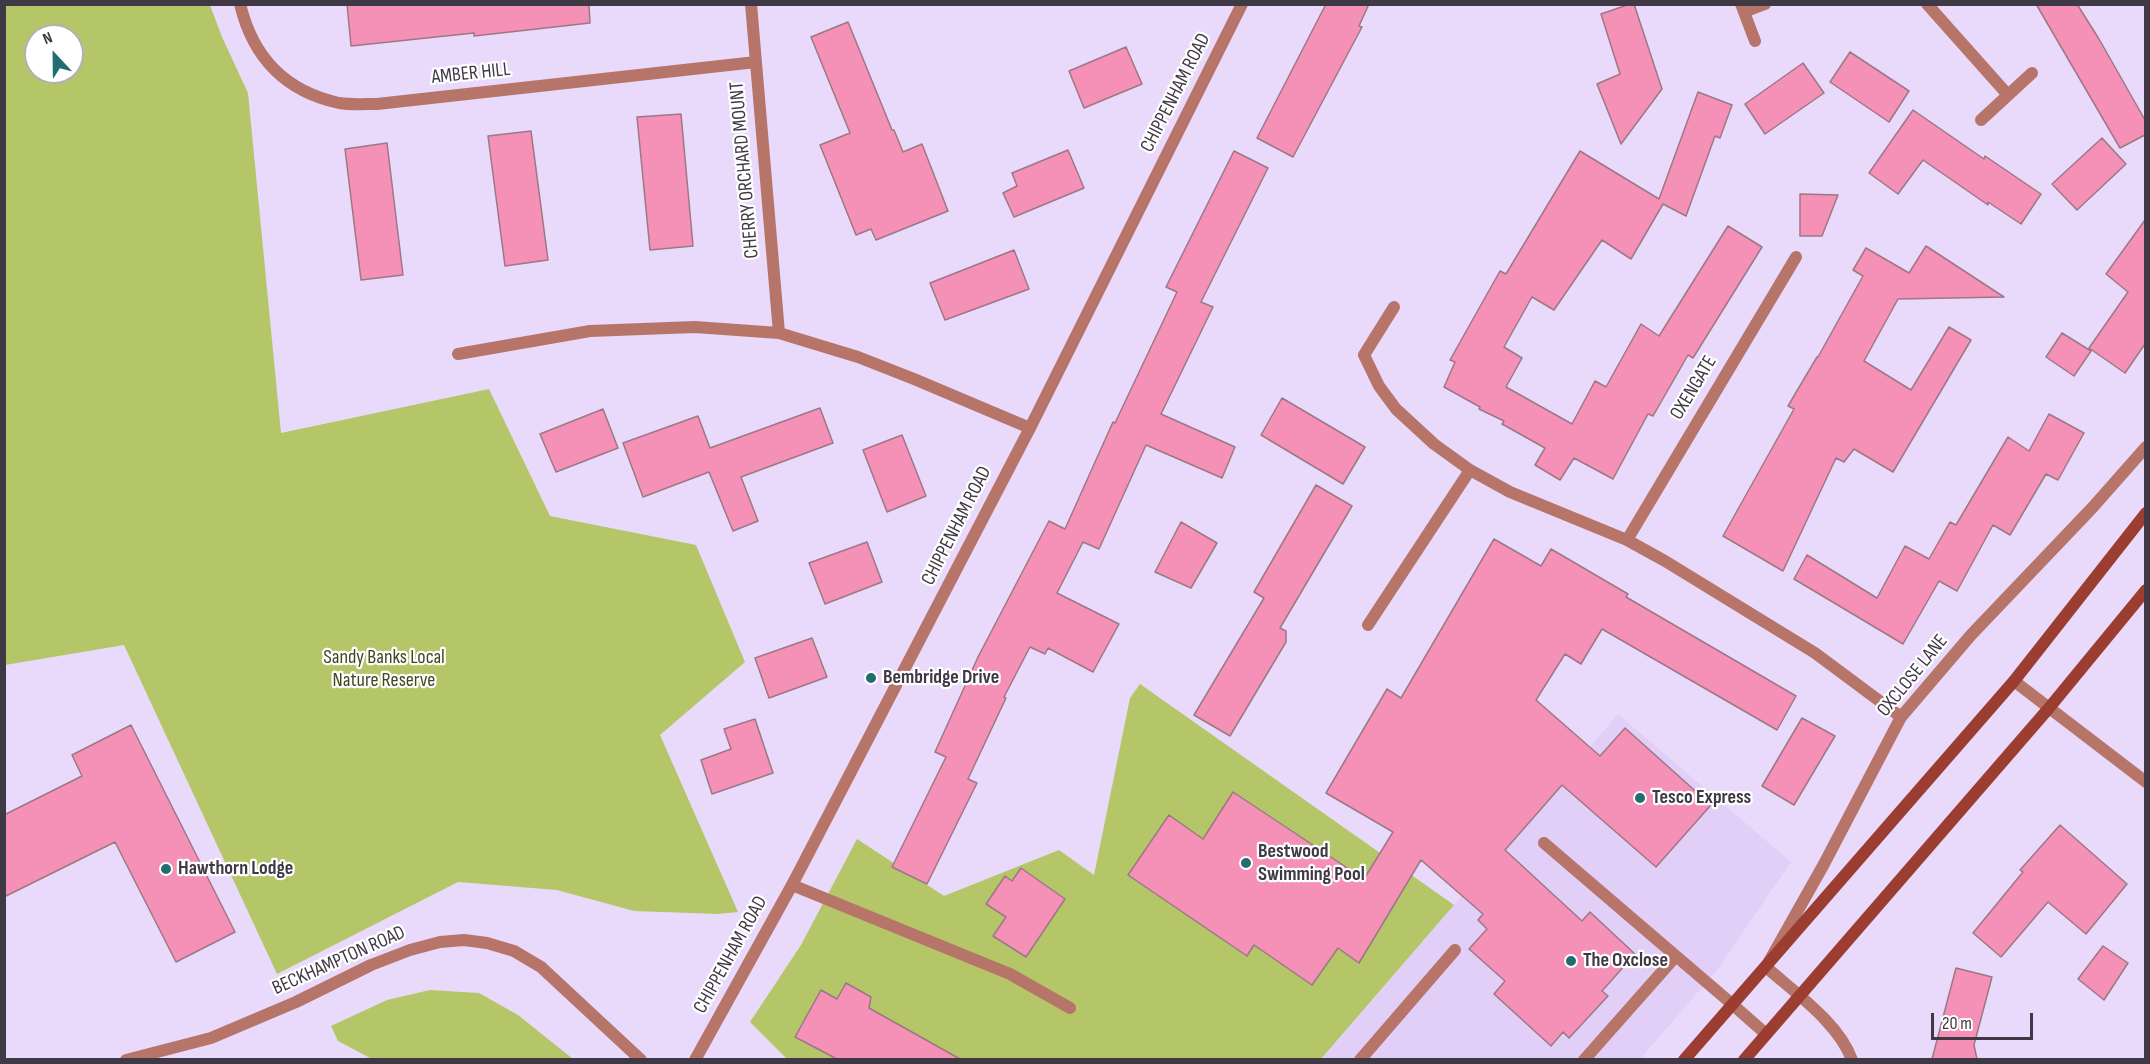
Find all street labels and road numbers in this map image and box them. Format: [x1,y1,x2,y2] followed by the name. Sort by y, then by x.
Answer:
[1136,30,1216,156] street label: CHIPPENHAM ROAD
[430,58,512,90] street label: AMBER HILL
[725,81,765,259] street label: CHERRY ORCHARD MOUNT
[1666,352,1722,424] street label: OXENGATE
[917,463,997,589] street label: CHIPPENHAM ROAD
[1873,630,1953,722] street label: OXCLOSE LANE
[689,892,773,1018] street label: CHIPPENHAM ROAD
[269,921,409,1001] street label: BECKHAMPTON ROAD

